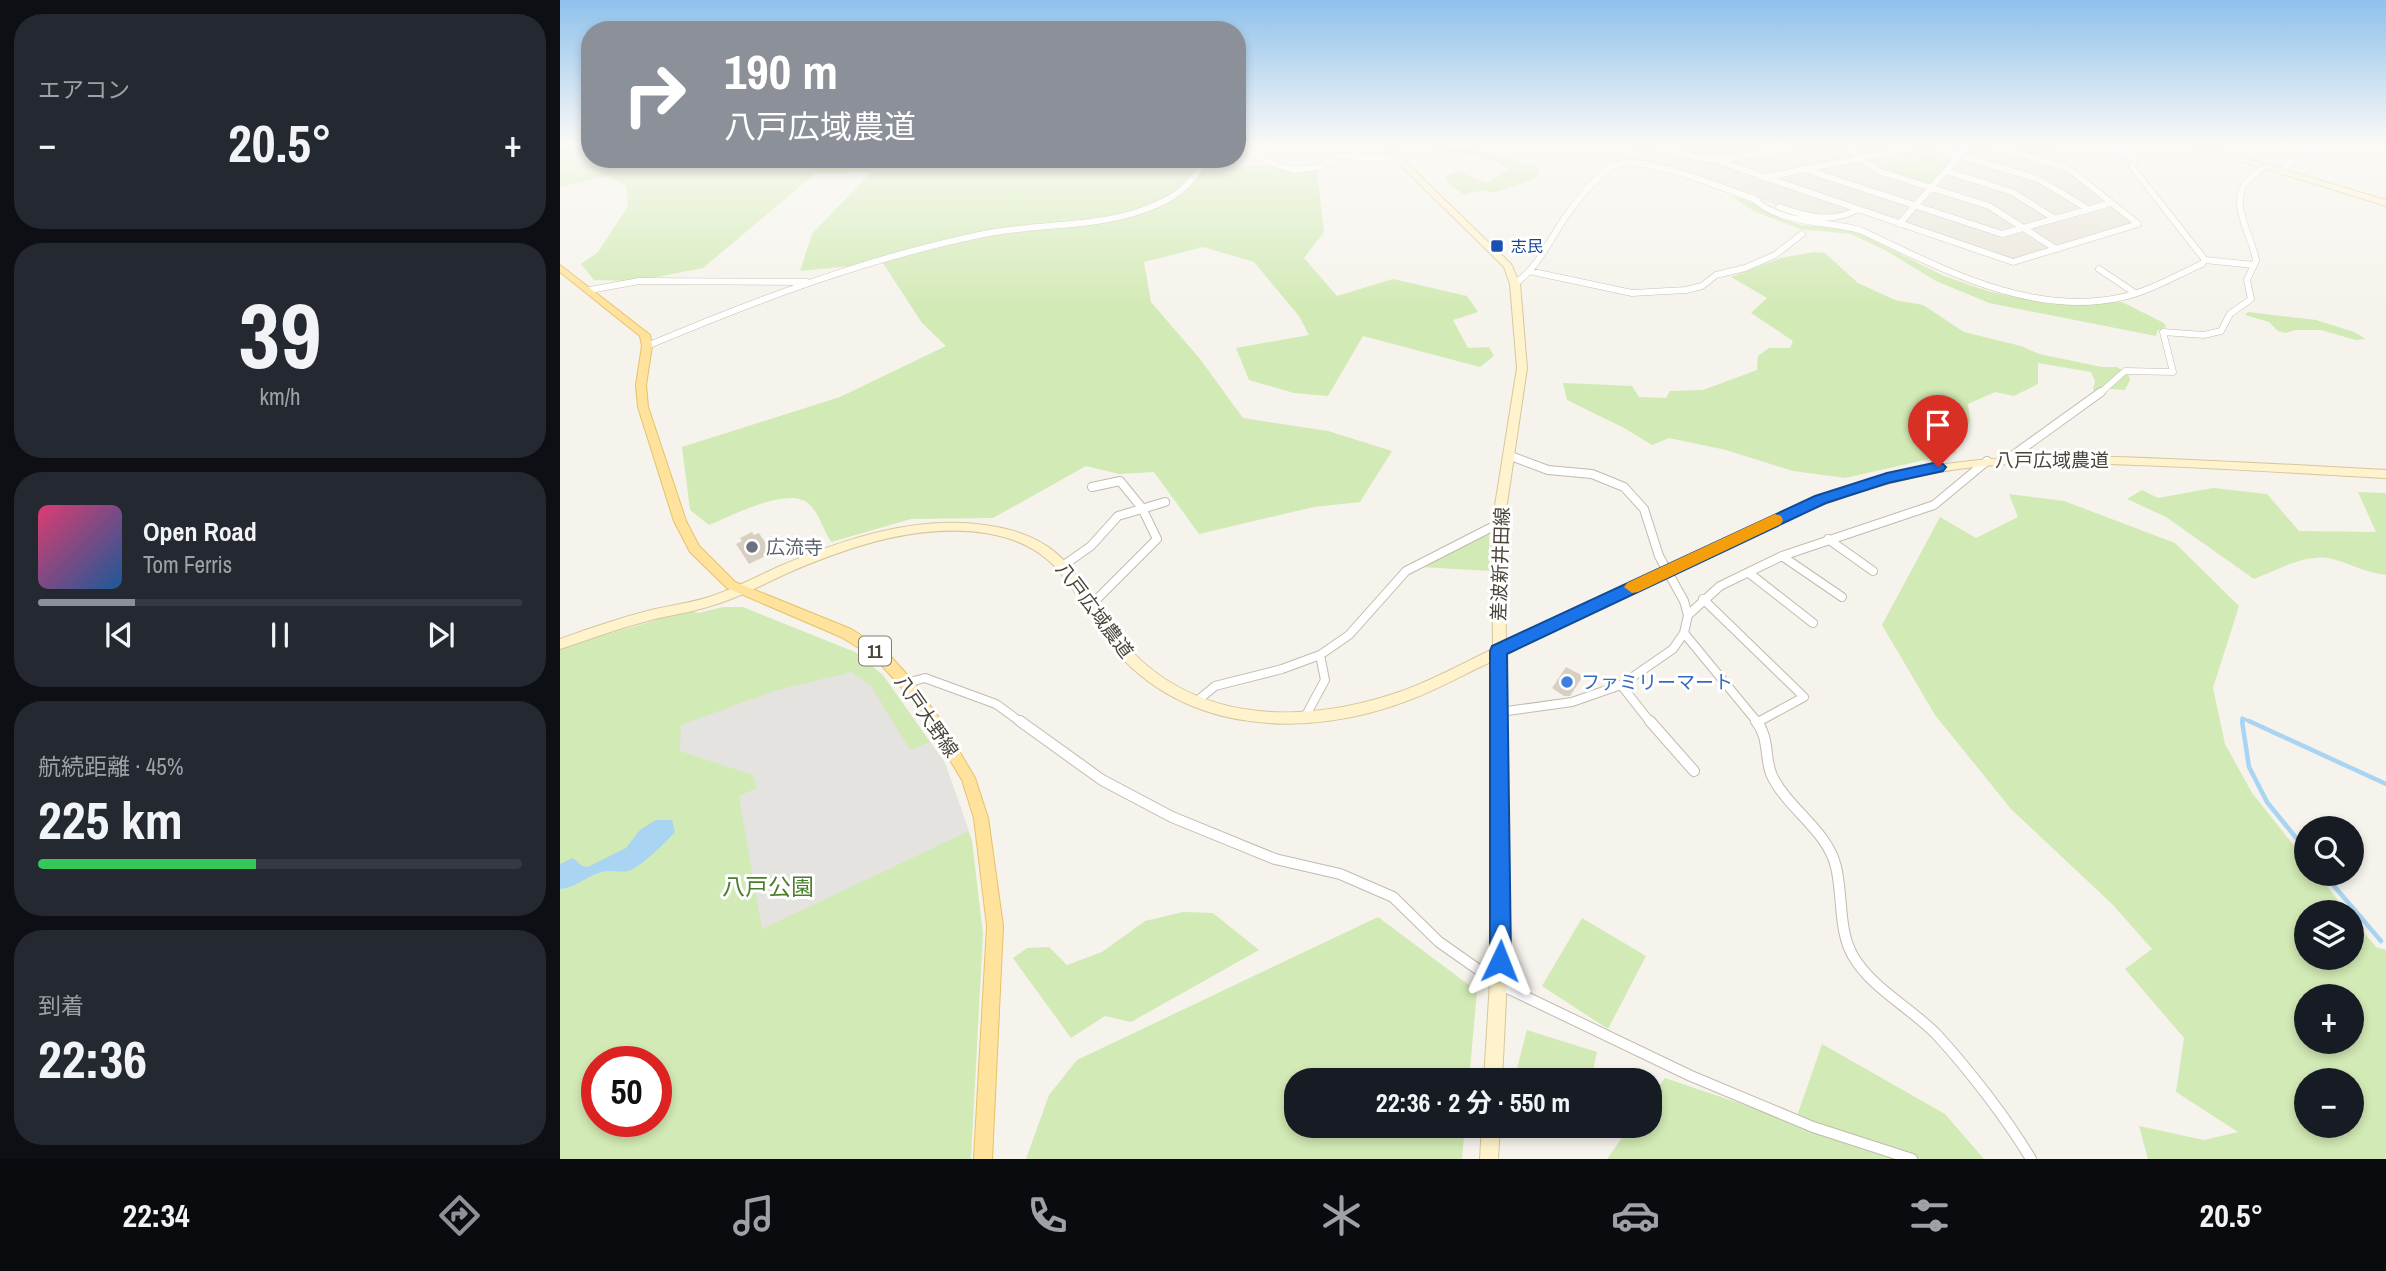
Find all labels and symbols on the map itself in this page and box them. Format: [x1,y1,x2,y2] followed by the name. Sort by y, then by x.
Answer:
[1511,235,1543,257] place label: 志民
[1489,238,1505,254] marker: 志民
[1908,395,1968,467] pin
[1995,447,2109,473] street label: 八戸広域農道
[1485,507,1515,621] street label: 差波新井田線
[766,534,823,560] place label: 広流寺
[744,539,760,555] marker: 広流寺
[1050,557,1140,663] street label: 八戸広域農道
[859,636,891,666] road number: 11
[1581,669,1733,695] place label: ファミリーマート
[889,670,965,762] street label: 八戸大野線
[1559,674,1575,690] marker: ファミリーマート
[722,871,814,902] park label: 八戸公園
[1463,924,1537,998] position arrow
[581,1046,672,1137] speed limit sign: 50

